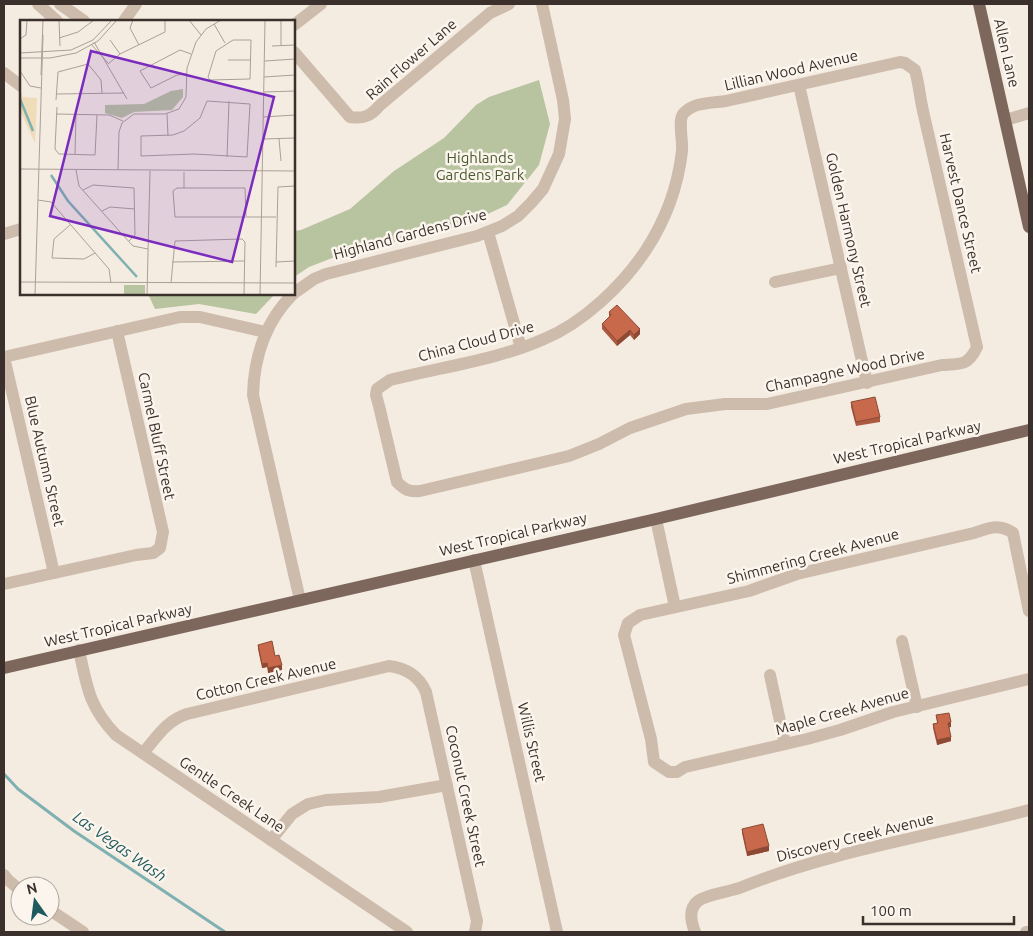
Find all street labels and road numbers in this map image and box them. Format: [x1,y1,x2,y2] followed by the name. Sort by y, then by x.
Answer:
[362,15,460,103] street label: Rain Flower Lane
[991,17,1023,89] street label: Allen Lane
[723,46,859,94] street label: Lillian Wood Avenue
[937,131,985,275] street label: Harvest Dance Street
[823,151,875,309] street label: Golden Harmony Street
[331,205,489,263] street label: Highland Gardens Drive
[416,317,536,365] street label: China Cloud Drive
[764,345,926,395] street label: Champagne Wood Drive
[135,371,179,501] street label: Carmel Bluff Street
[22,394,68,528] street label: Blue Autumn Street
[832,417,982,467] street label: West Tropical Parkway
[438,509,588,559] street label: West Tropical Parkway
[725,525,901,587] street label: Shimmering Creek Avenue
[43,600,193,650] street label: West Tropical Parkway
[194,655,338,703] street label: Cotton Creek Avenue
[773,684,911,738] street label: Maple Creek Avenue
[515,701,549,784] street label: Willis Street
[443,724,489,869] street label: Coconut Creek Street
[176,753,288,835] street label: Gentle Creek Lane
[775,809,935,865] street label: Discovery Creek Avenue

